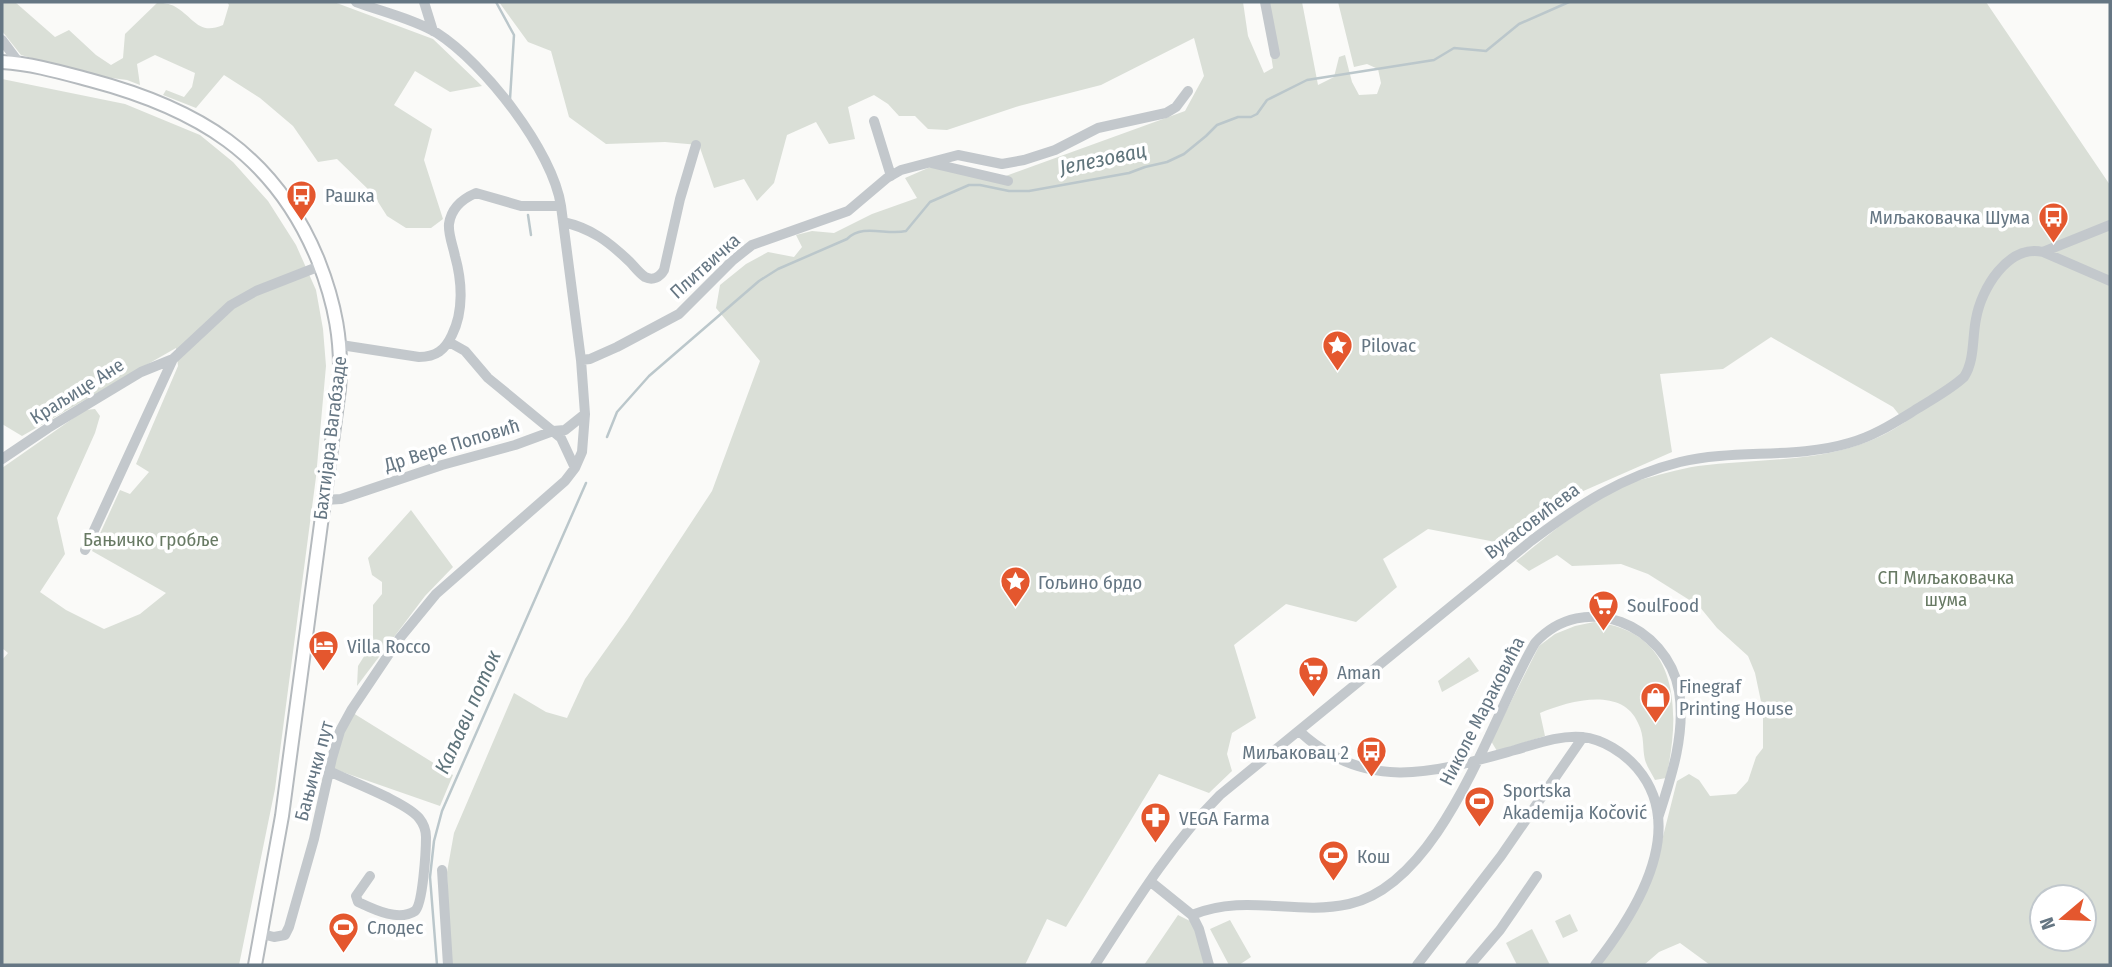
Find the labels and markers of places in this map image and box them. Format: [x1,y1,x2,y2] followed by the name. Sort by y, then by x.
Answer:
[285,178,319,222] bus stop icon: Рашка
[325,184,375,207] place label: Рашка
[2036,200,2070,244] bus stop icon: Миљаковачка Шума
[1869,206,2030,229] place label: Миљаковачка Шума
[1321,328,1355,372] place icon: Pilovac
[1361,334,1416,357] place label: Pilovac
[998,565,1032,609] place icon: Гољино брдо
[1038,571,1142,594] place label: Гољино брдо
[1587,588,1621,632] supermarket icon: SoulFood
[1627,594,1699,617] place label: SoulFood
[307,629,341,673] hotel icon: Villa Rocco
[347,635,431,658] place label: Villa Rocco
[1297,655,1331,699] supermarket icon: Aman
[1337,661,1381,684] place label: Aman
[1679,675,1793,720] place label: Finegraf Printing House
[1639,680,1673,724] shop icon: Finegraf Printing House
[1355,735,1389,779] bus stop icon: Миљаковац 2
[1242,741,1349,764] place label: Миљаковац 2
[1503,779,1647,824] place label: Sportska Akademija Kočović
[1463,784,1497,828] sports icon: Sportska Akademija Kočović
[1139,801,1173,845] pharmacy icon: VEGA Farma
[1179,807,1270,830] place label: VEGA Farma
[1317,839,1351,883] sports icon: Кош
[1357,845,1390,868] place label: Кош
[327,910,361,954] sports icon: Слодес
[367,916,423,939] place label: Слодес

